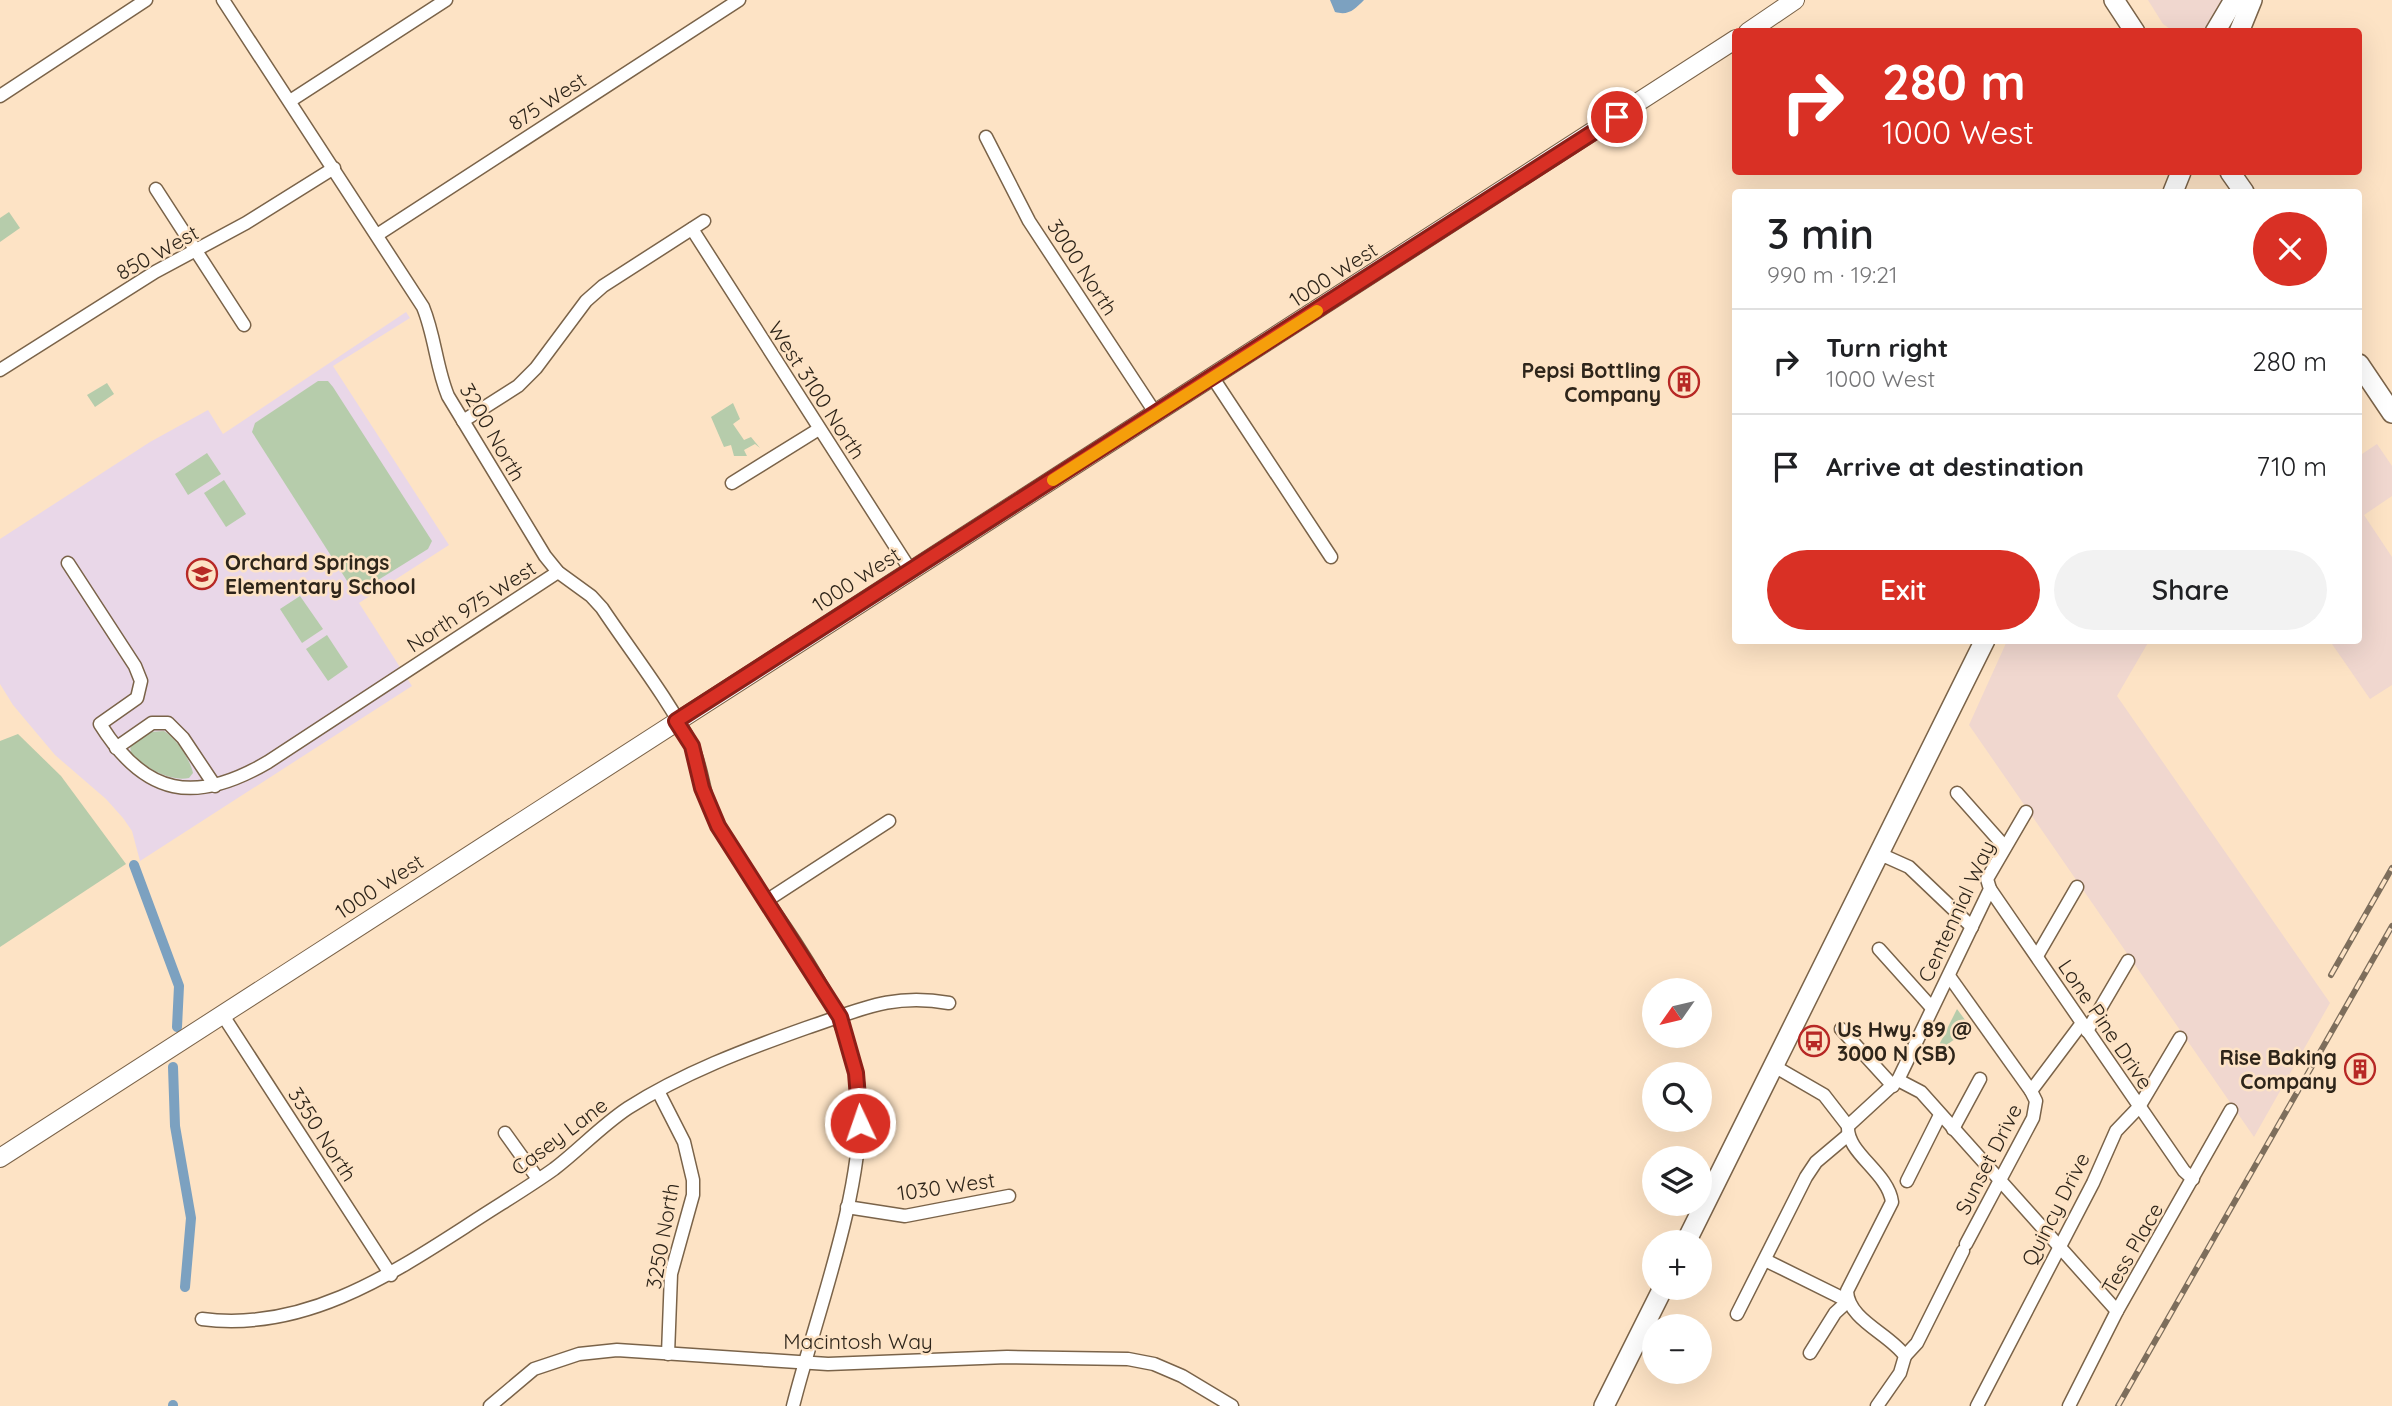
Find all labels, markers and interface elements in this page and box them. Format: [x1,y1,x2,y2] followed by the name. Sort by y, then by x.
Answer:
[1882,51,2026,112] text: 280 m
[1767,56,1858,147] icon: right
[503,66,591,136] street label: 875 West
[1587,87,1647,147] pin
[1598,98,1636,136] icon: arrive
[1882,112,2034,152] text: 1000 West
[1767,207,1874,260] text: 3 min
[2253,212,2327,286] button: close
[1042,214,1124,320] street label: 3000 North
[111,219,203,285] street label: 850 West
[1284,236,1382,312] street label: 1000 West
[1767,260,1898,289] text: 990 m · 19:21
[763,316,871,464] street label: West 3100 North
[1826,331,1948,364] text: Turn right
[1767,343,1805,381] icon: right
[2252,345,2327,378] text: 280 m
[1521,357,1661,407] place label: Pepsi Bottling Company
[1826,364,1935,393] text: 1000 West
[1667,365,1701,399] building icon: Pepsi Bottling Company
[455,379,531,485] street label: 3200 North
[1767,448,1805,486] icon: arrive
[1826,450,2084,483] text: Arrive at destination
[2257,450,2327,483] text: 710 m
[807,541,905,617] street label: 1000 West
[225,549,416,599] place label: Orchard Springs Elementary School
[1767,550,2040,630] button: Exit
[2054,550,2327,630] button: Share
[402,555,540,657] street label: North 975 West
[185,557,219,591] school or university icon: Orchard Springs Elementary School
[1912,836,2000,986] street label: Centennial Way
[330,848,428,924] street label: 1000 West
[2053,954,2159,1094] street label: Lone Pine Drive
[1642,978,1712,1048] north arrow
[1642,978,1712,1384] map controls
[1837,1016,1972,1066] place label: Us Hwy. 89 @ 3000 N (SB)
[1797,1024,1831,1058] bus stop icon: Us Hwy. 89 @ 3000 N (SB)
[2219,1044,2337,1094] place label: Rise Baking Company
[2343,1052,2377,1086] building icon: Rise Baking Company
[1642,1062,1712,1132] button: search
[283,1082,363,1186] street label: 3350 North
[823,1086,897,1160] position arrow
[506,1091,612,1181] street label: Casey Lane
[1949,1099,2027,1219] street label: Sunset Drive
[1642,1146,1712,1216] button: layers
[2015,1148,2095,1270] street label: Quincy Drive
[896,1166,996,1206] street label: 1030 West
[640,1181,684,1291] street label: 3250 North
[2096,1198,2168,1298] street label: Tess Place
[1642,1230,1712,1300] button: +
[1642,1314,1712,1384] button: −
[783,1328,933,1354] street label: Macintosh Way

